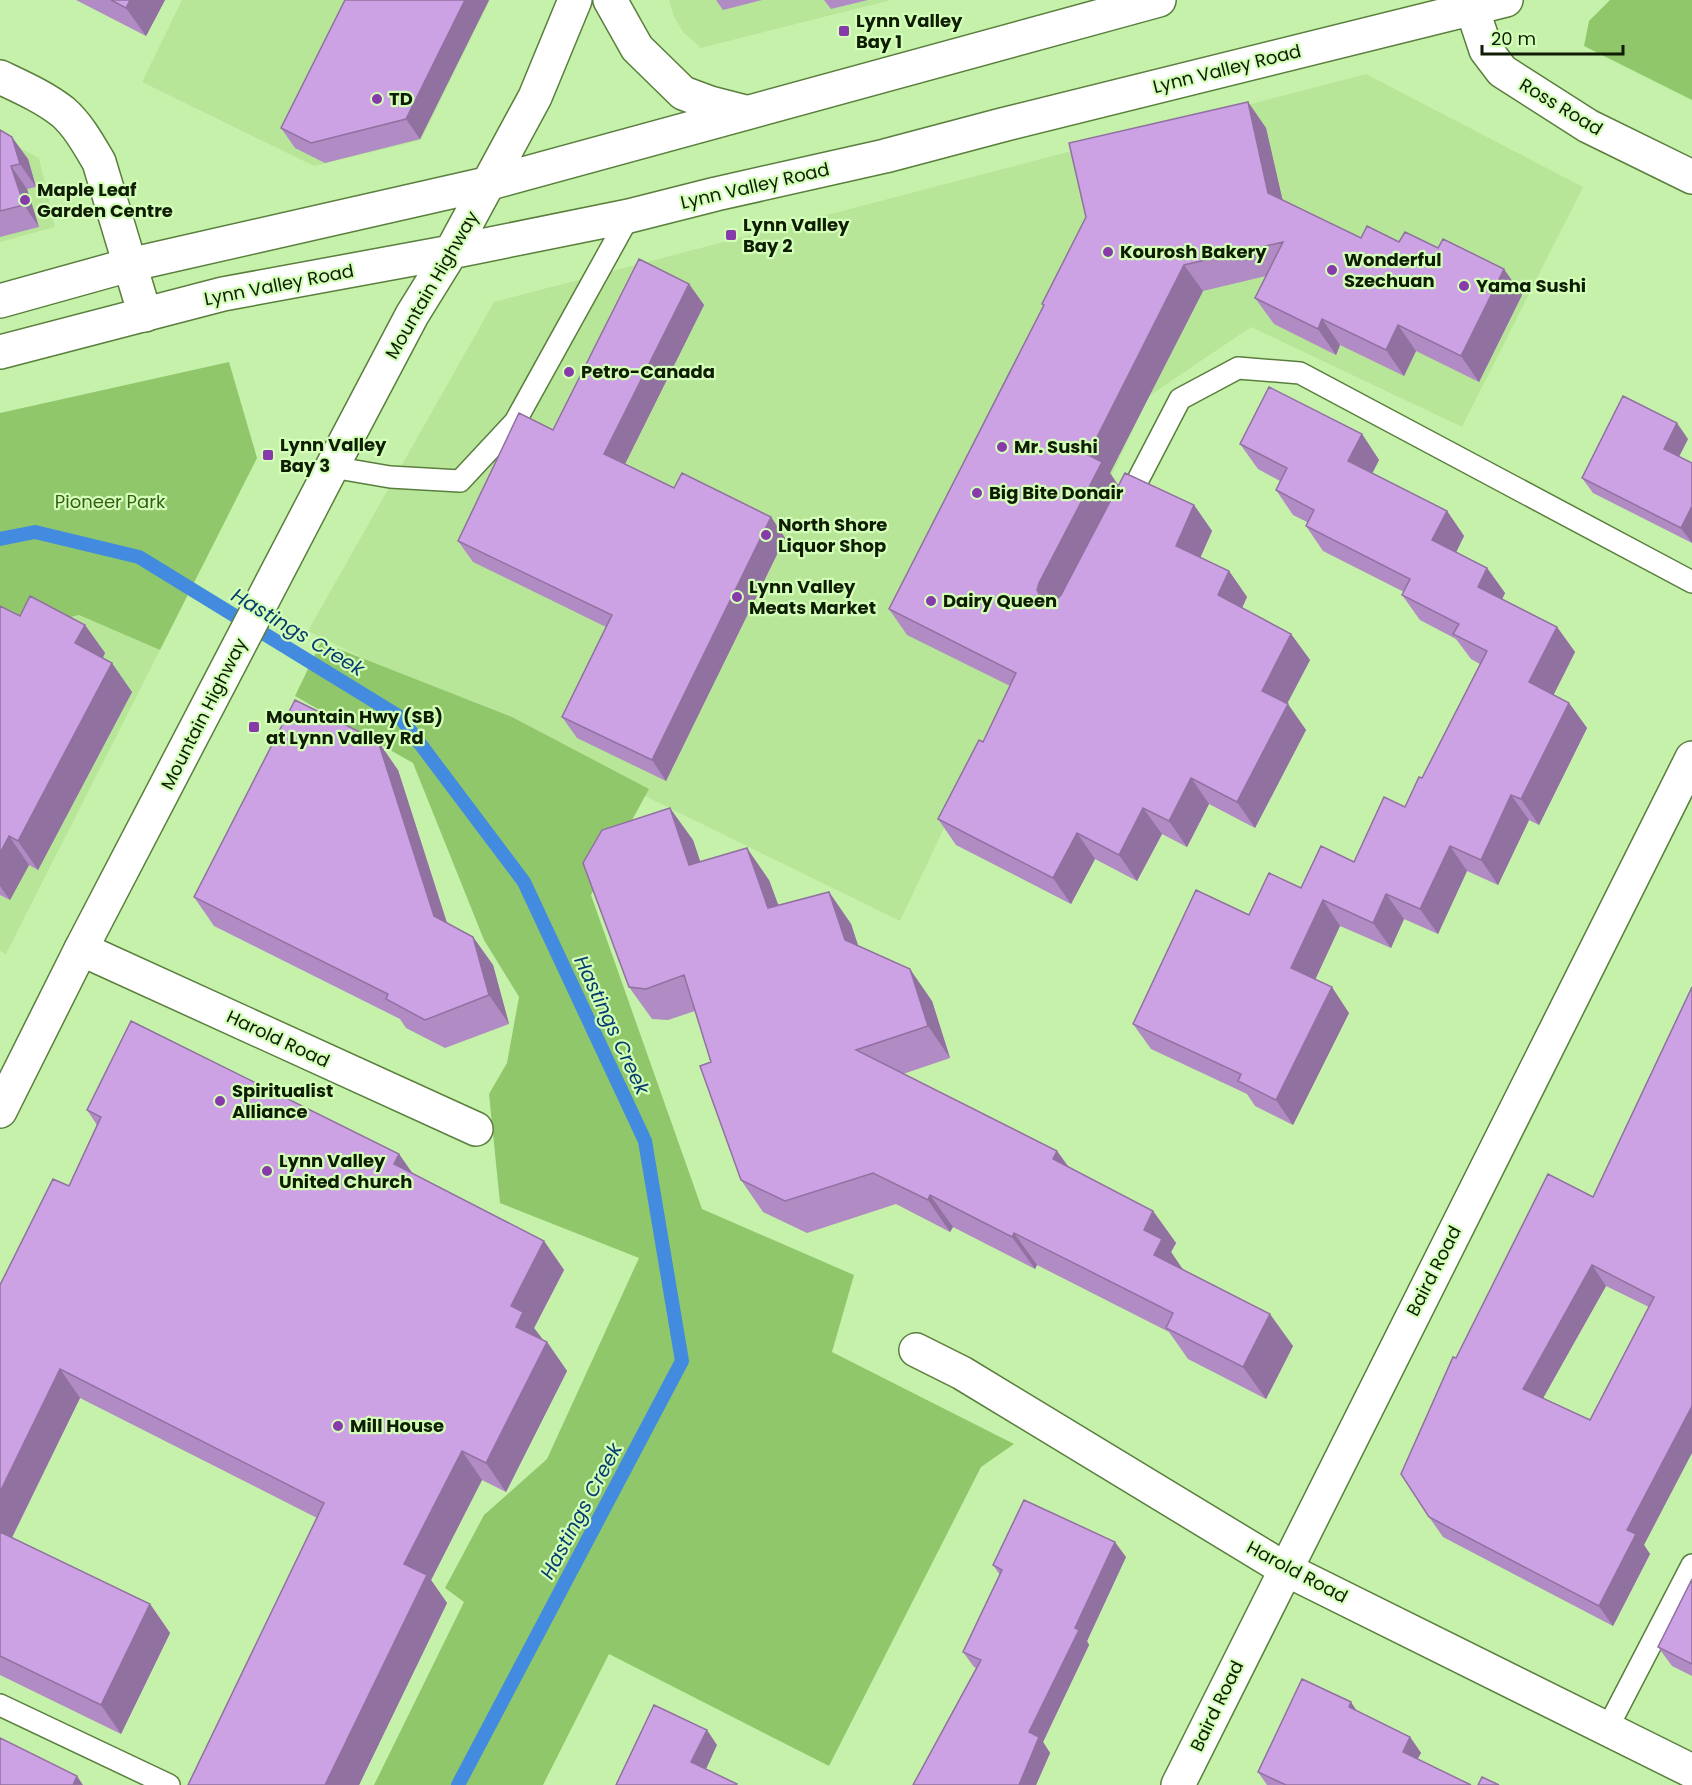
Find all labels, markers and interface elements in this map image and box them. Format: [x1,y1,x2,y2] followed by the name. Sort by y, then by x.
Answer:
[856,8,963,54] place label: Lynn Valley Bay 1
[1482,18,1623,56] scale bar
[837,24,851,38] marker: Lynn Valley Bay 1
[1491,26,1536,51] text: 20 m
[1150,38,1304,99] street label: Lynn Valley Road
[1515,72,1608,141] street label: Ross Road
[389,86,413,111] place label: TD
[370,92,384,106] marker: TD
[678,156,832,215] street label: Lynn Valley Road
[37,177,173,223] place label: Maple Leaf Garden Centre
[18,193,32,207] marker: Maple Leaf Garden Centre
[379,206,484,363] street label: Mountain Highway
[743,212,850,258] place label: Lynn Valley Bay 2
[724,228,738,242] marker: Lynn Valley Bay 2
[1120,239,1267,264] place label: Kourosh Bakery
[1101,245,1115,259] marker: Kourosh Bakery
[1344,247,1441,293] place label: Wonderful Szechuan
[202,258,356,311] street label: Lynn Valley Road
[1325,263,1339,277] marker: Wonderful Szechuan
[1476,273,1586,298] place label: Yama Sushi
[1457,279,1471,293] marker: Yama Sushi
[581,359,715,384] place label: Petro-Canada
[562,365,576,379] marker: Petro-Canada
[280,432,387,478] place label: Lynn Valley Bay 3
[1014,434,1098,459] place label: Mr. Sushi
[995,440,1009,454] marker: Mr. Sushi
[261,448,275,462] marker: Lynn Valley Bay 3
[989,480,1124,505] place label: Big Bite Donair
[970,486,984,500] marker: Big Bite Donair
[55,489,166,514] park label: Pioneer Park
[778,512,887,558] place label: North Shore Liquor Shop
[759,528,773,542] marker: North Shore Liquor Shop
[749,574,876,620] place label: Lynn Valley Meats Market
[226,581,371,684] water label: Hastings Creek
[943,588,1057,613] place label: Dairy Queen
[730,590,744,604] marker: Lynn Valley Meats Market
[924,594,938,608] marker: Dairy Queen
[154,634,253,794] street label: Mountain Highway
[266,704,443,750] place label: Mountain Hwy (SB) at Lynn Valley Rd
[247,720,261,734] marker: Mountain Hwy (SB) at Lynn Valley Rd
[567,951,657,1101] water label: Hastings Creek
[223,1004,334,1073] street label: Harold Road
[232,1078,333,1124] place label: Spiritualist Alliance
[213,1094,227,1108] marker: Spiritualist Alliance
[279,1148,412,1194] place label: Lynn Valley United Church
[260,1164,274,1178] marker: Lynn Valley United Church
[1400,1221,1467,1320] street label: Baird Road
[350,1413,444,1438] place label: Mill House
[331,1419,345,1433] marker: Mill House
[533,1436,630,1584] water label: Hastings Creek
[1242,1534,1352,1609] street label: Harold Road
[1184,1656,1249,1755] street label: Baird Road

